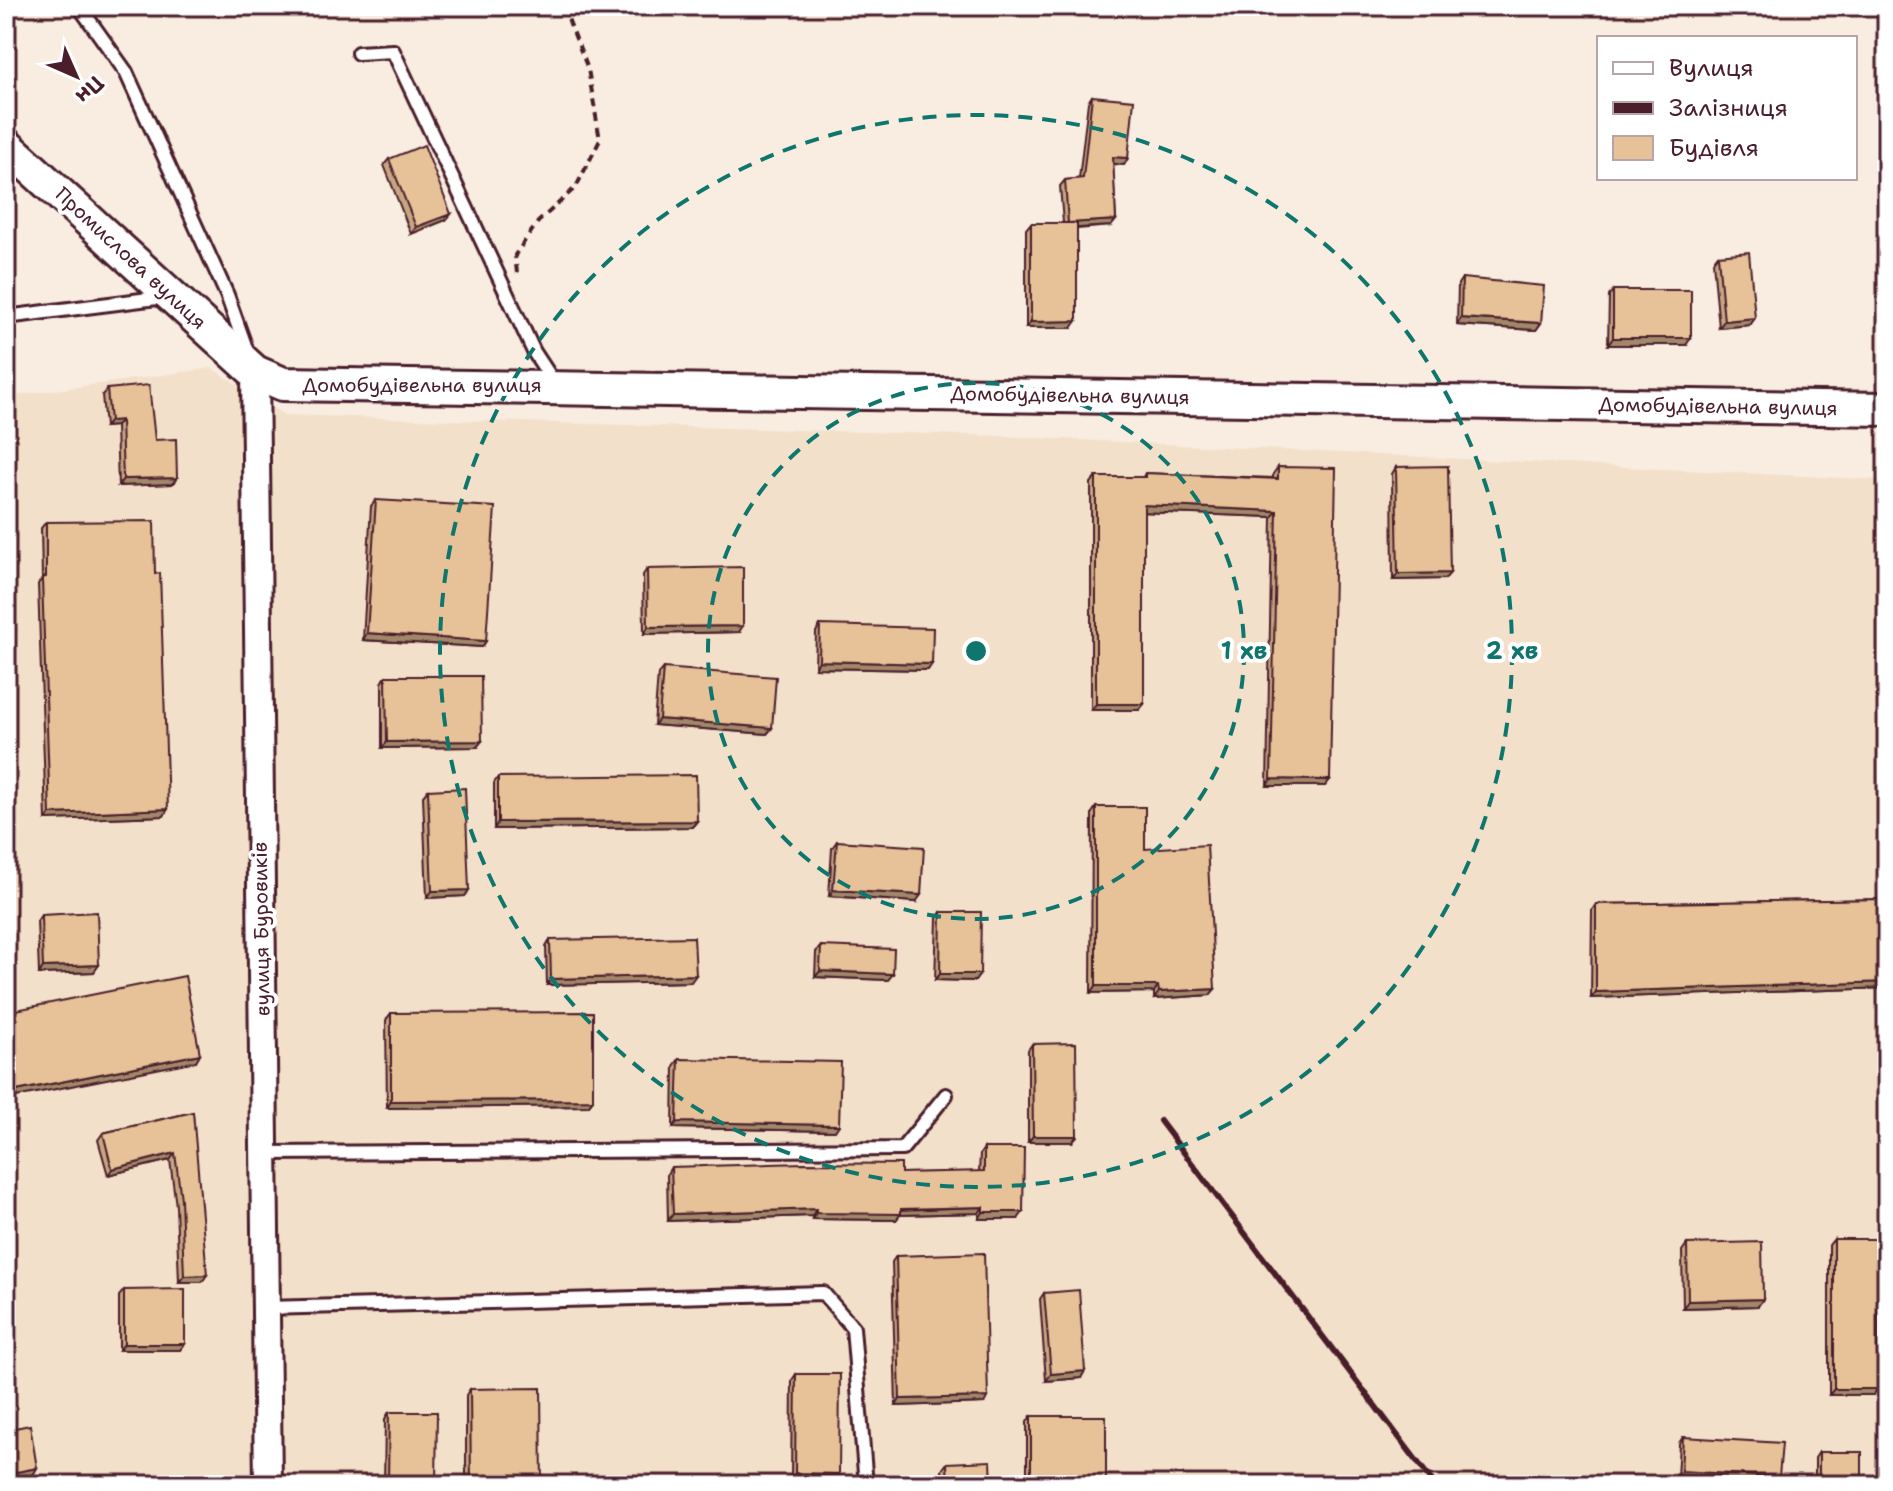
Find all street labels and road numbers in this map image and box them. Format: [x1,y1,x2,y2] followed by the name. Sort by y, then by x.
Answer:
[50,181,212,335] street label: Промислова вулиця
[302,372,542,398] street label: Домобудівельна вулиця
[950,380,1190,410] street label: Домобудівельна вулиця
[1598,391,1838,421] street label: Домобудівельна вулиця
[246,842,276,1016] street label: вулиця Буровиків

